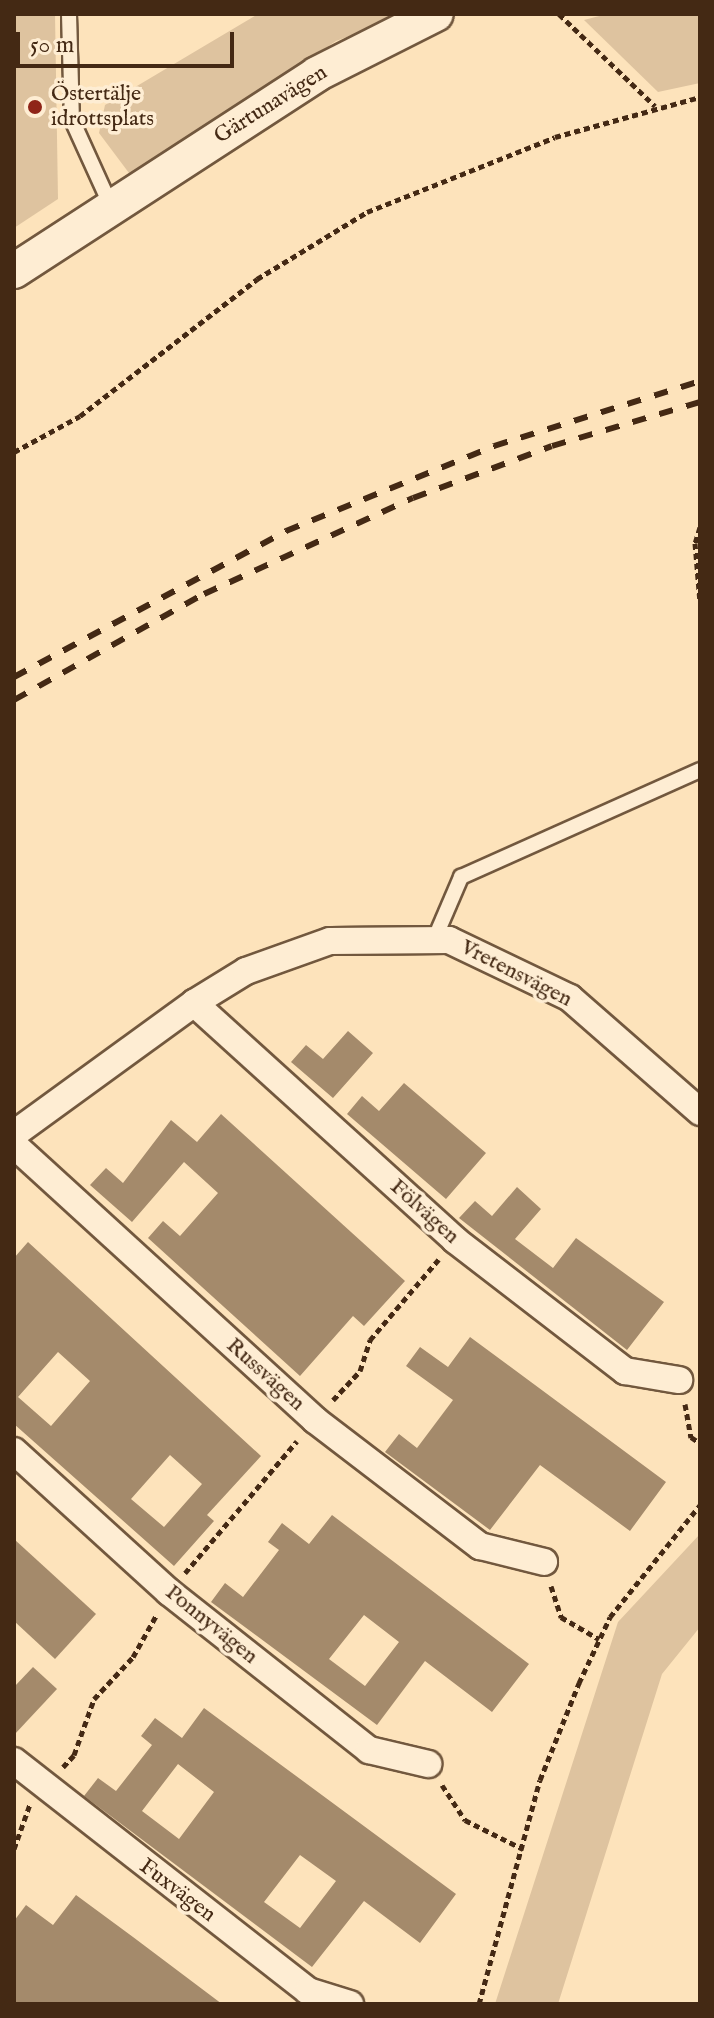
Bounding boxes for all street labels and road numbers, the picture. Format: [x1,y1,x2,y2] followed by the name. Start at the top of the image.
[210,60,332,150] street label: Gärtunavägen
[456,935,576,1013] street label: Vretensvägen
[384,1174,464,1250] street label: Fölvägen
[220,1333,310,1417] street label: Russvägen
[160,1580,262,1670] street label: Ponnyvägen
[134,1854,220,1928] street label: Fuxvägen

